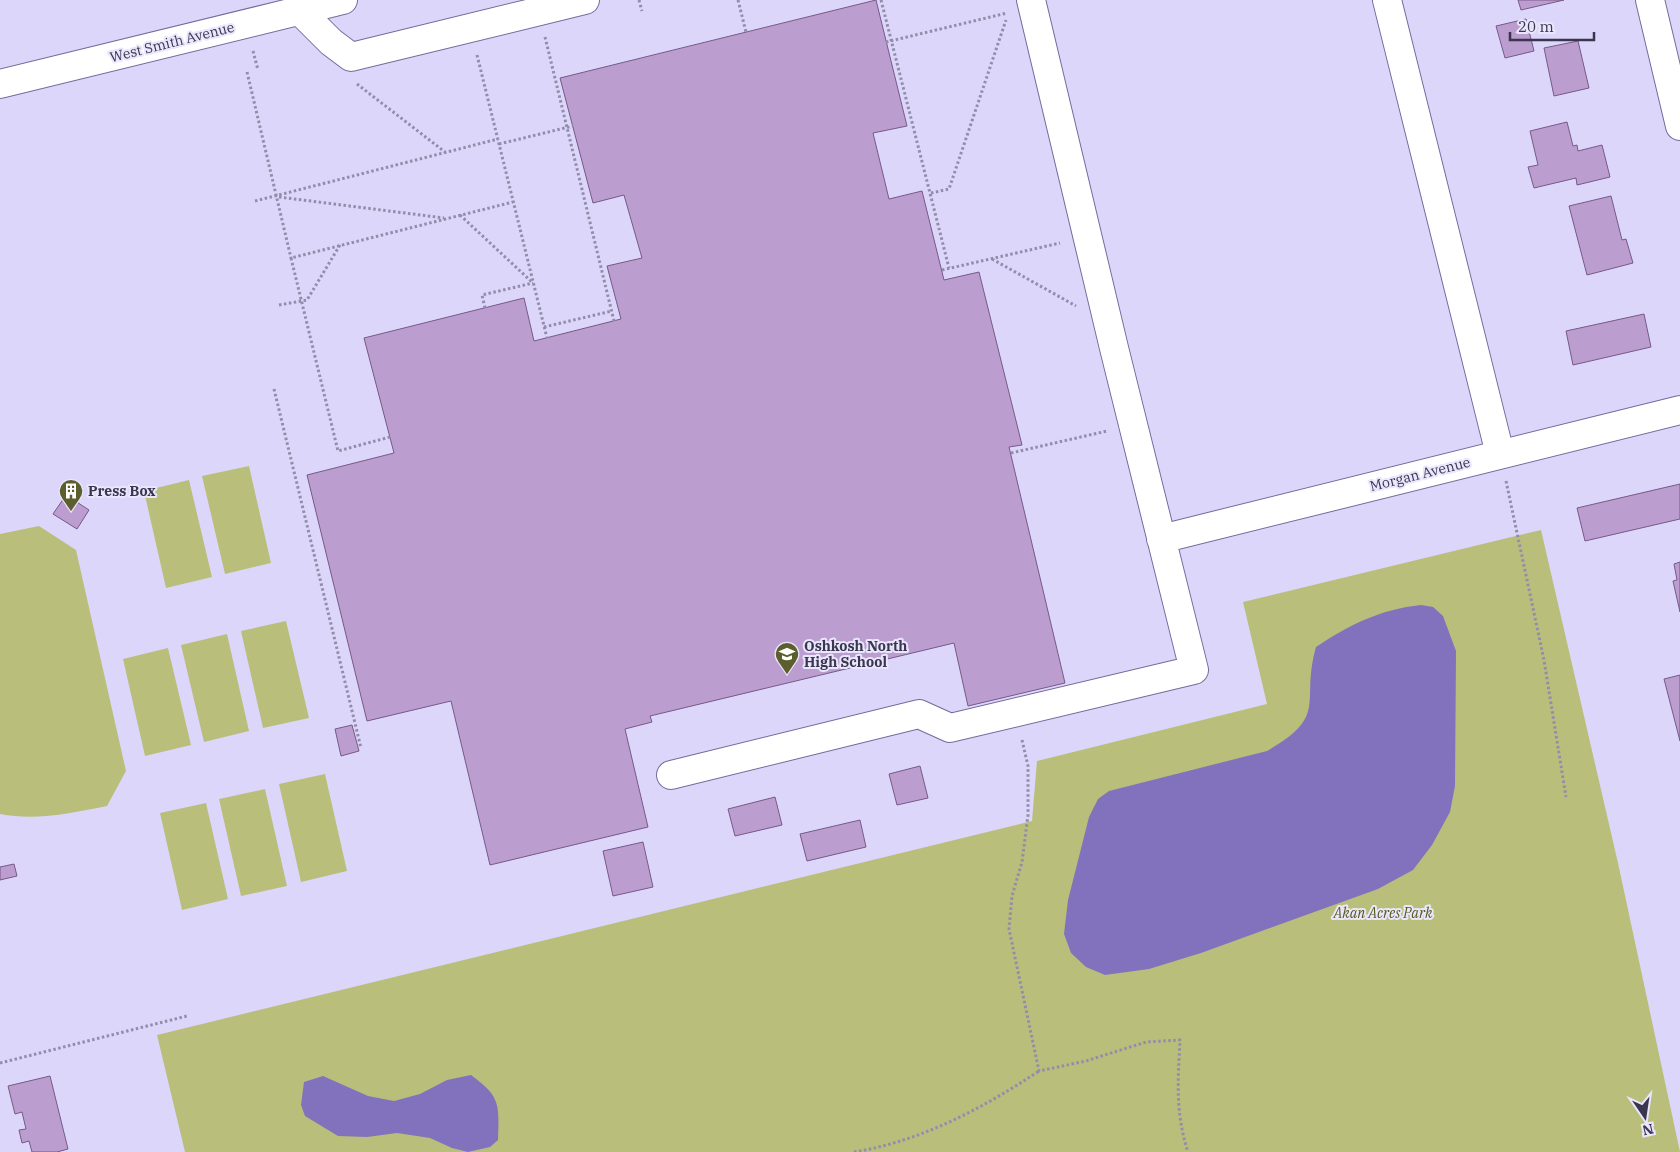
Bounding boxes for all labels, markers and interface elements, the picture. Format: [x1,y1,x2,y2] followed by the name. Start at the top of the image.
[1510,10,1594,42] scale bar
[1518,17,1554,36] text: 20 m
[108,18,236,66] street label: West Smith Avenue
[1368,453,1472,495] street label: Morgan Avenue
[58,478,84,512] building icon: Press Box
[88,482,156,500] place label: Press Box
[804,637,907,671] place label: Oshkosh North High School
[774,641,800,675] school or university icon: Oshkosh North High School
[1333,904,1433,922] park label: Akan Acres Park
[1620,1092,1670,1142] north arrow
[1641,1120,1655,1140] text: N

